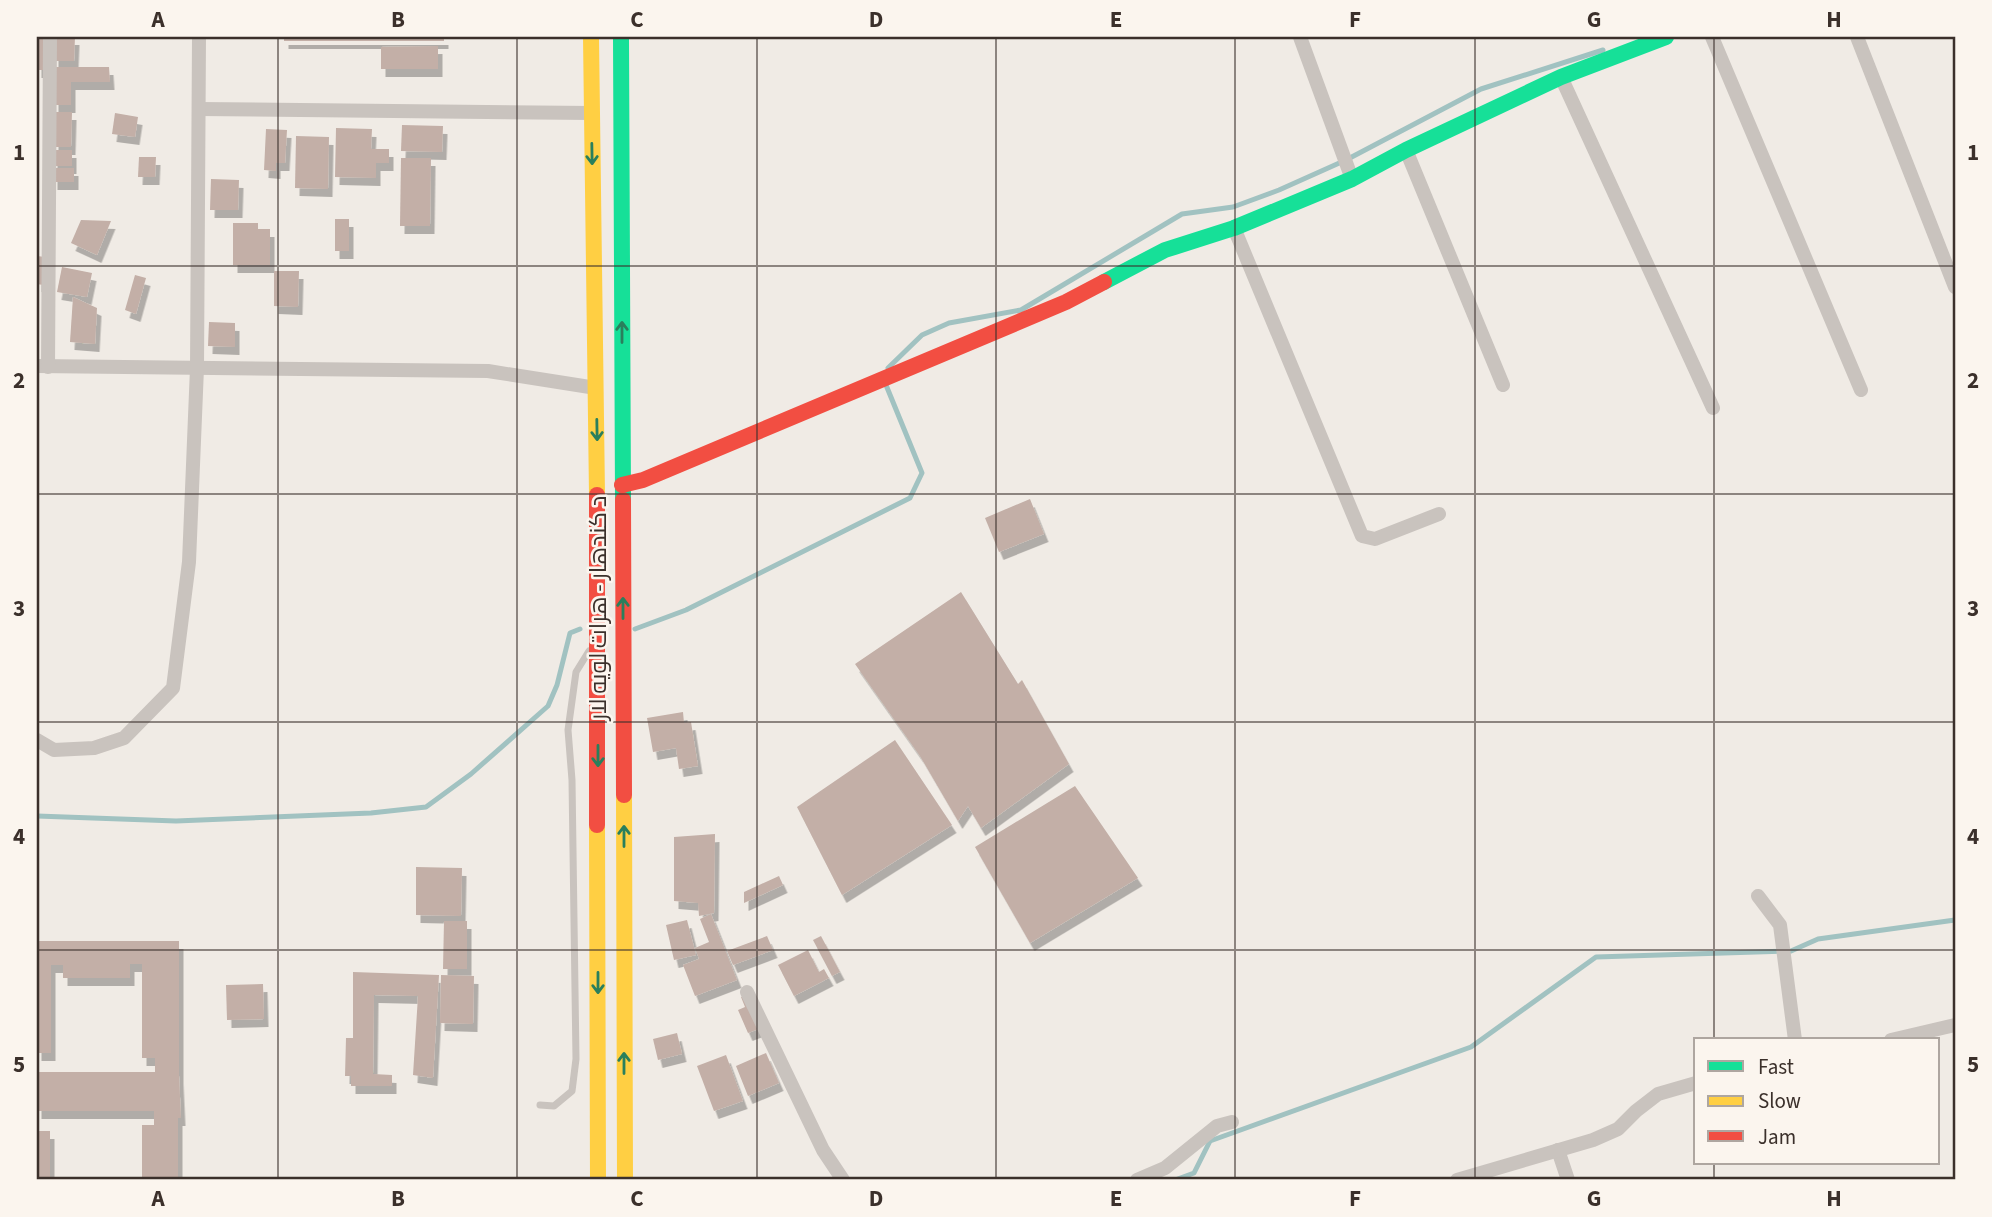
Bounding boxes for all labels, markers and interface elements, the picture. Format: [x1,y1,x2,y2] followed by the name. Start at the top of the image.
[150,3,165,36] text: A
[391,3,405,36] text: B
[630,3,644,36] text: C
[869,3,883,36] text: D
[1110,3,1122,36] text: E
[1349,3,1361,36] text: F
[1587,3,1601,36] text: G
[1826,3,1842,36] text: H
[13,136,25,169] text: 1
[1967,136,1979,169] text: 1
[585,142,599,165] one-way arrow
[615,320,629,343] one-way arrow
[13,364,25,397] text: 2
[1967,364,1979,397] text: 2
[590,419,603,442] one-way arrow
[581,496,616,722] street label: د کندهار - هرات لويه لار
[13,592,25,625] text: 3
[1967,592,1979,625] text: 3
[616,597,630,620] one-way arrow
[591,744,605,767] one-way arrow
[13,820,25,853] text: 4
[1967,820,1979,853] text: 4
[617,824,630,847] one-way arrow
[591,972,605,995] one-way arrow
[1694,1038,1940,1164] legend
[13,1048,25,1081] text: 5
[1967,1048,1979,1081] text: 5
[617,1052,631,1075] one-way arrow
[1758,1052,1794,1082] text: Fast
[1758,1086,1801,1116] text: Slow
[1758,1122,1796,1152] text: Jam
[150,1182,165,1215] text: A
[391,1182,405,1215] text: B
[630,1182,644,1215] text: C
[869,1182,883,1215] text: D
[1110,1182,1122,1215] text: E
[1349,1182,1361,1215] text: F
[1587,1182,1601,1215] text: G
[1826,1182,1842,1215] text: H

